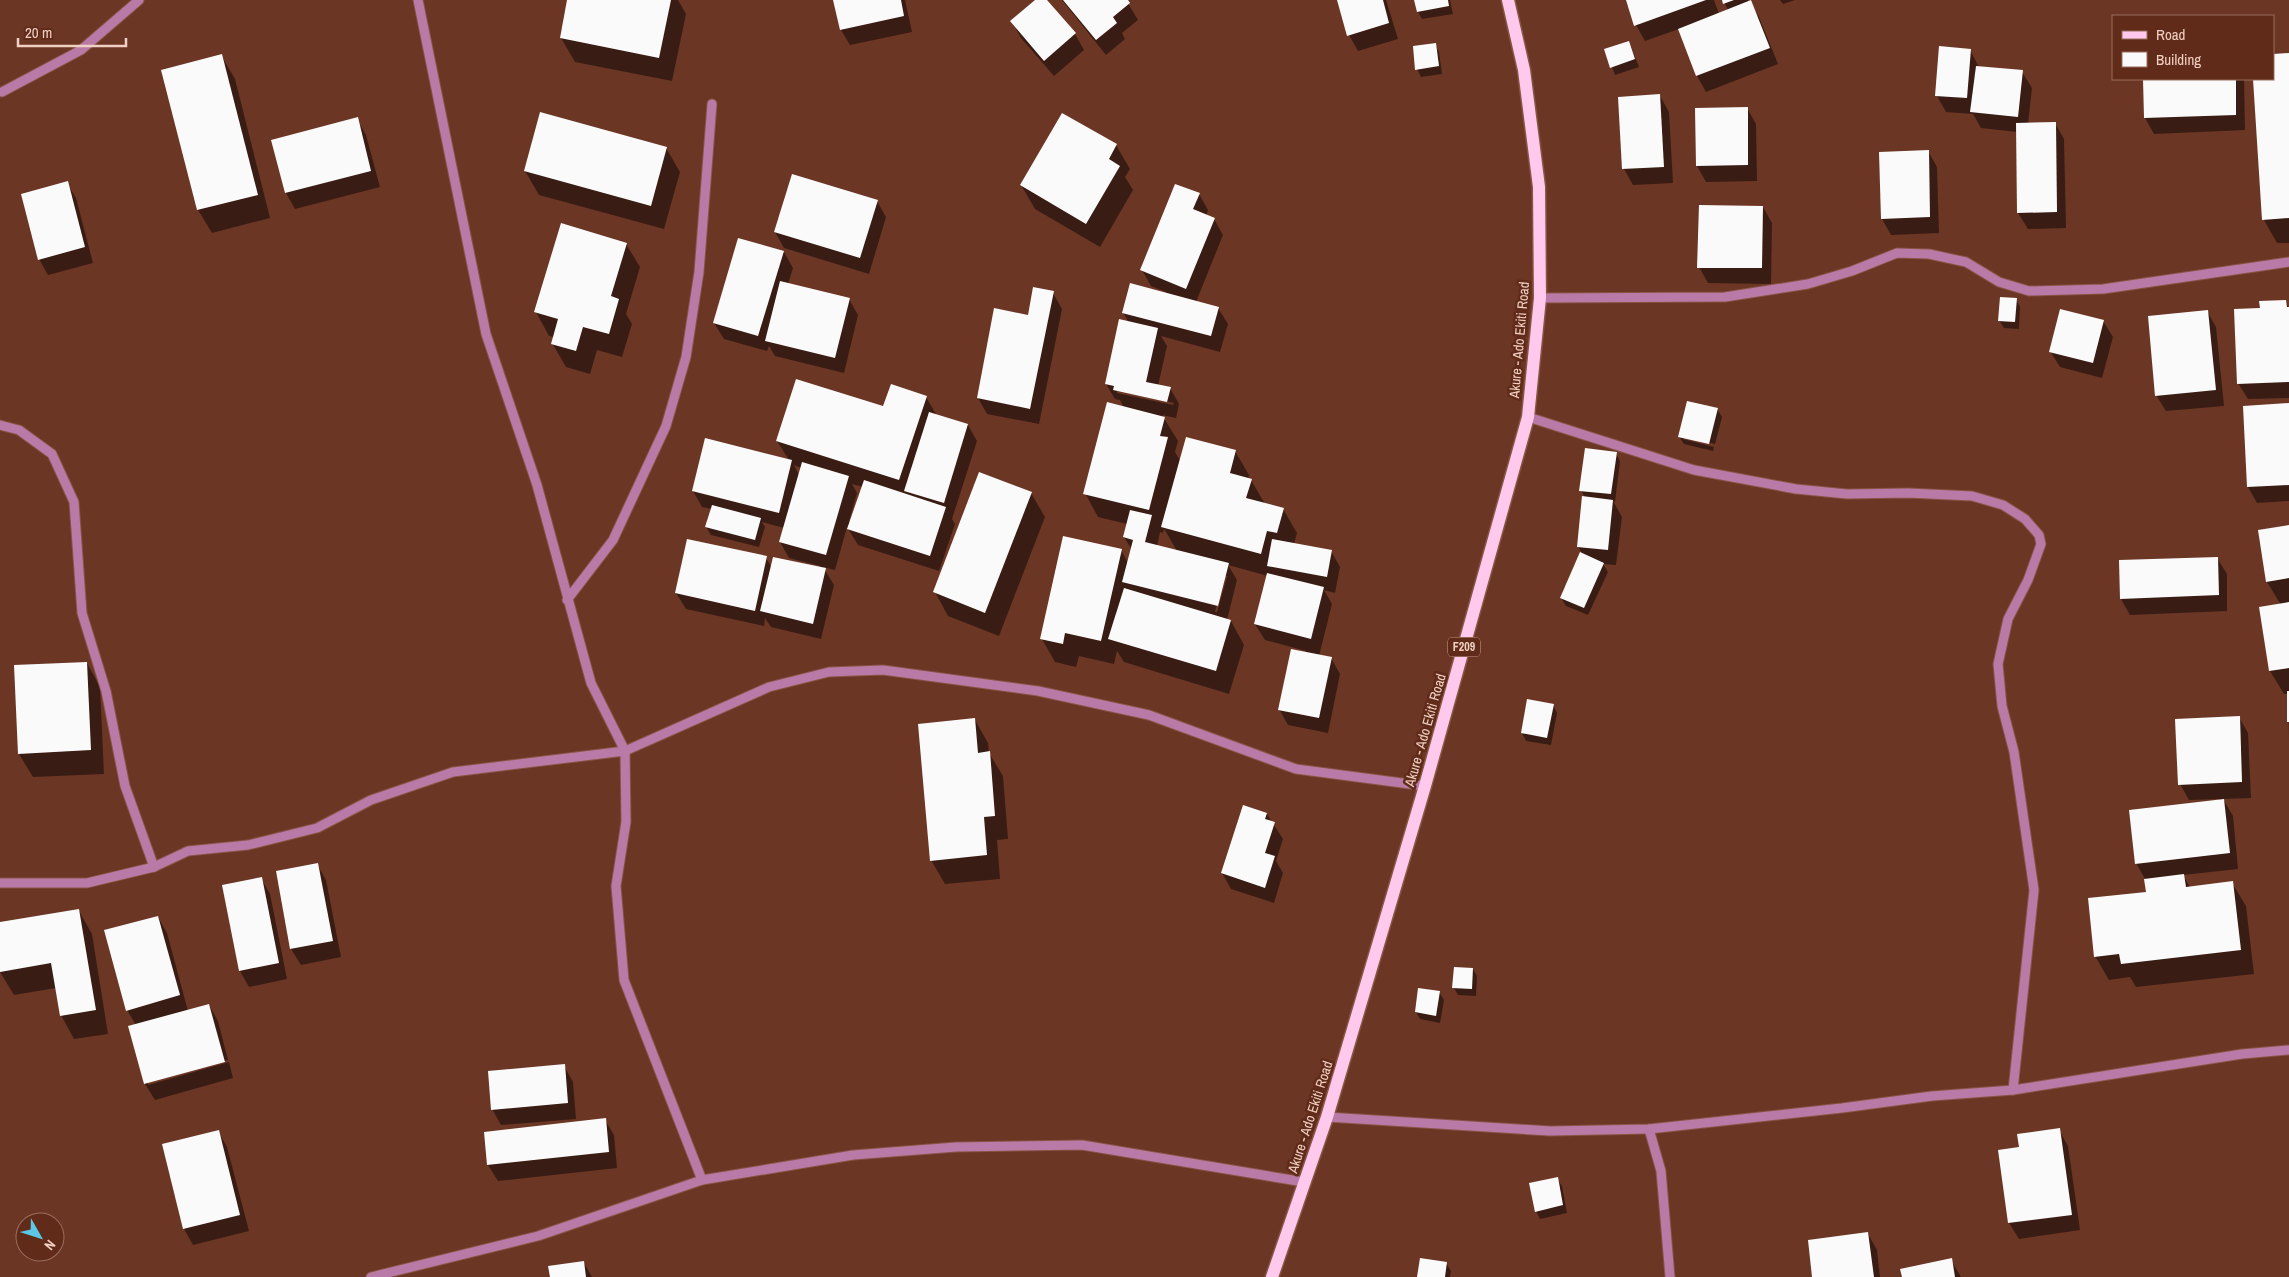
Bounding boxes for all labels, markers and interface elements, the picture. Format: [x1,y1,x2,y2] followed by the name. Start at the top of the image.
[18,15,125,47] scale bar
[2112,15,2274,80] legend
[25,22,52,43] text: 20 m
[2156,24,2185,45] text: Road
[2156,49,2201,70] text: Building
[1505,281,1533,400] street label: Akure - Ado Ekiti Road
[1448,638,1480,656] road number: F209
[1400,671,1450,790] street label: Akure - Ado Ekiti Road
[1283,1059,1337,1176] street label: Akure - Ado Ekiti Road
[15,1212,65,1262] north arrow
[40,1236,60,1254] text: N

